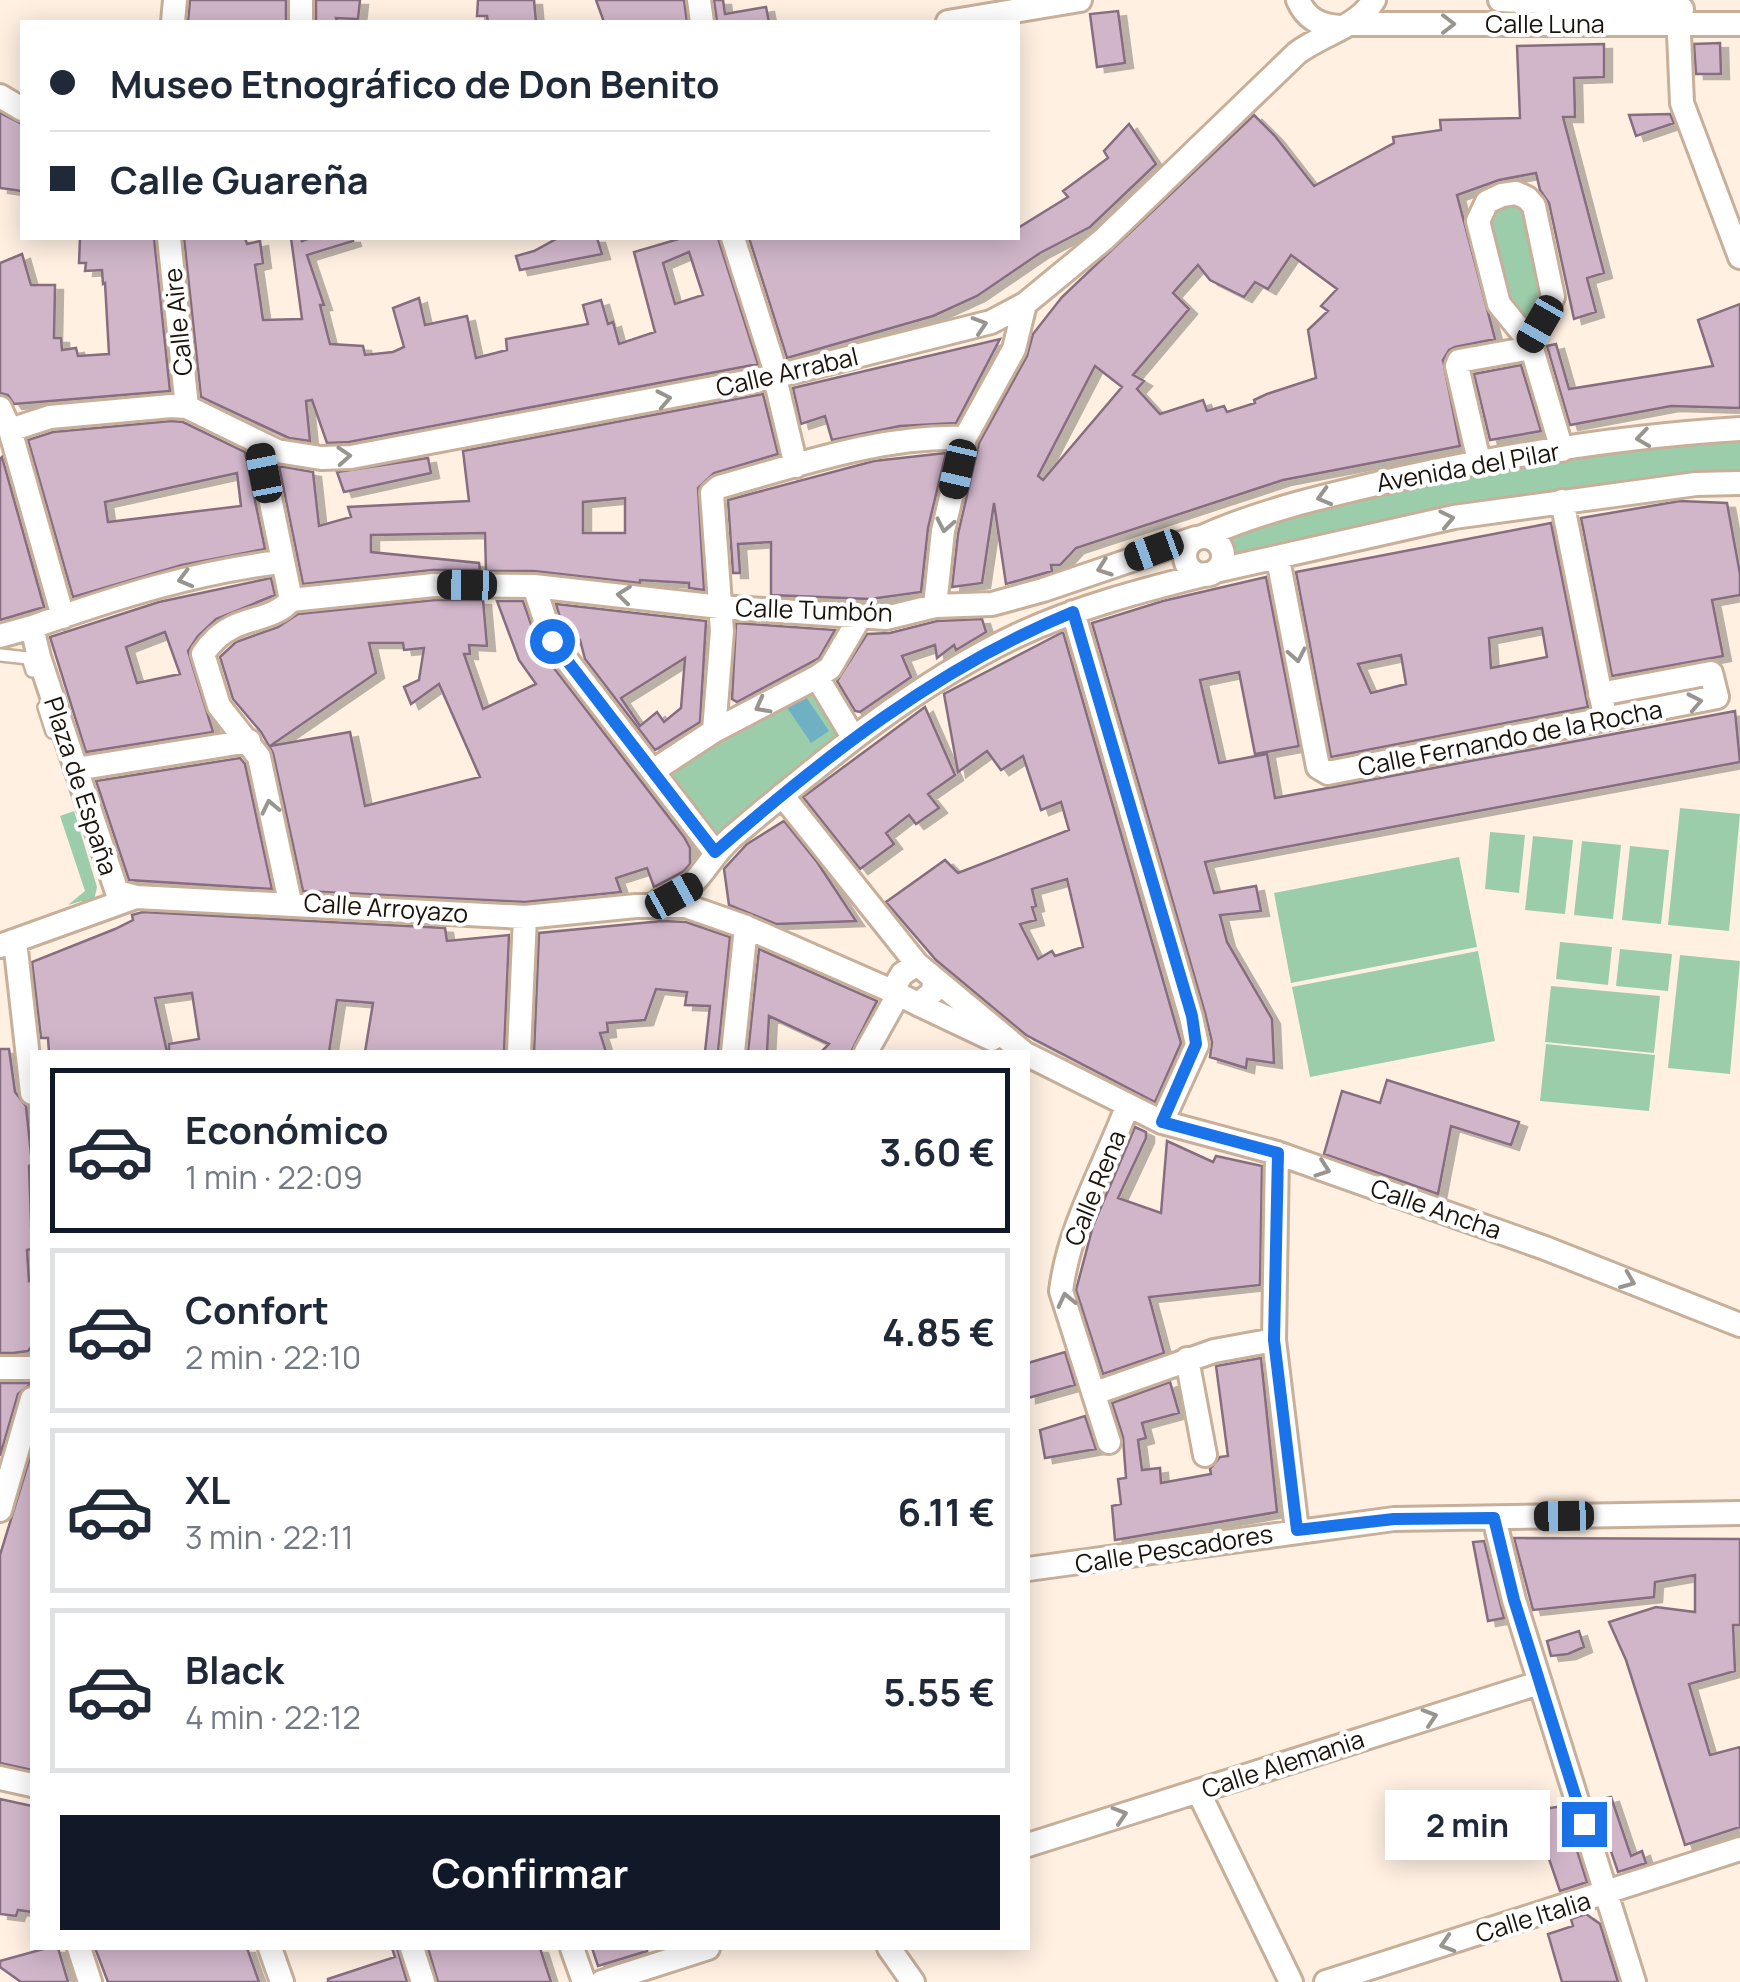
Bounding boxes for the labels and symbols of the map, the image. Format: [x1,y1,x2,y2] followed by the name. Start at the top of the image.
[1485,6,1605,41] street label: Calle Luna
[1442,13,1457,35] one-way arrow
[154,266,201,378] street label: Calle Aire
[1512,291,1568,357] car
[970,316,987,336] one-way arrow
[712,338,861,405] street label: Calle Arrabal
[655,389,672,410] one-way arrow
[1635,427,1651,448] one-way arrow
[1373,433,1562,500] street label: Avenida del Pilar
[937,436,979,502] car
[244,441,284,505] car
[336,446,352,468] one-way arrow
[1316,485,1333,506] one-way arrow
[1438,510,1455,531] one-way arrow
[935,517,956,533] one-way arrow
[1121,526,1187,574] car
[1096,556,1113,577] one-way arrow
[177,567,194,588] one-way arrow
[437,569,497,601] car
[615,585,631,607] one-way arrow
[735,589,893,630] street label: Calle Tumbón
[530,619,575,664] route start
[1285,646,1306,663] one-way arrow
[1355,691,1665,784] street label: Calle Fernando de la Rocha
[36,692,127,879] street label: Plaza de España
[1686,692,1703,713] one-way arrow
[754,694,772,713] one-way arrow
[260,799,281,816] one-way arrow
[640,868,708,924] car
[303,884,469,931] street label: Calle Arroyazo
[1055,1125,1134,1251] street label: Calle Rena
[1313,1157,1330,1178] one-way arrow
[1366,1170,1506,1247] street label: Calle Ancha
[1618,1269,1636,1289] one-way arrow
[1057,1292,1078,1309] one-way arrow
[1534,1500,1594,1532] car
[1073,1516,1275,1581] street label: Calle Pescadores
[1421,1708,1438,1729] one-way arrow
[1197,1721,1368,1806] street label: Calle Alemania
[1384,1789,1549,1859] callout: 2 min
[1562,1802,1607,1847] route end
[1111,1807,1128,1827] one-way arrow
[1471,1882,1595,1951] street label: Calle Italia
[1439,1932,1456,1953] one-way arrow

